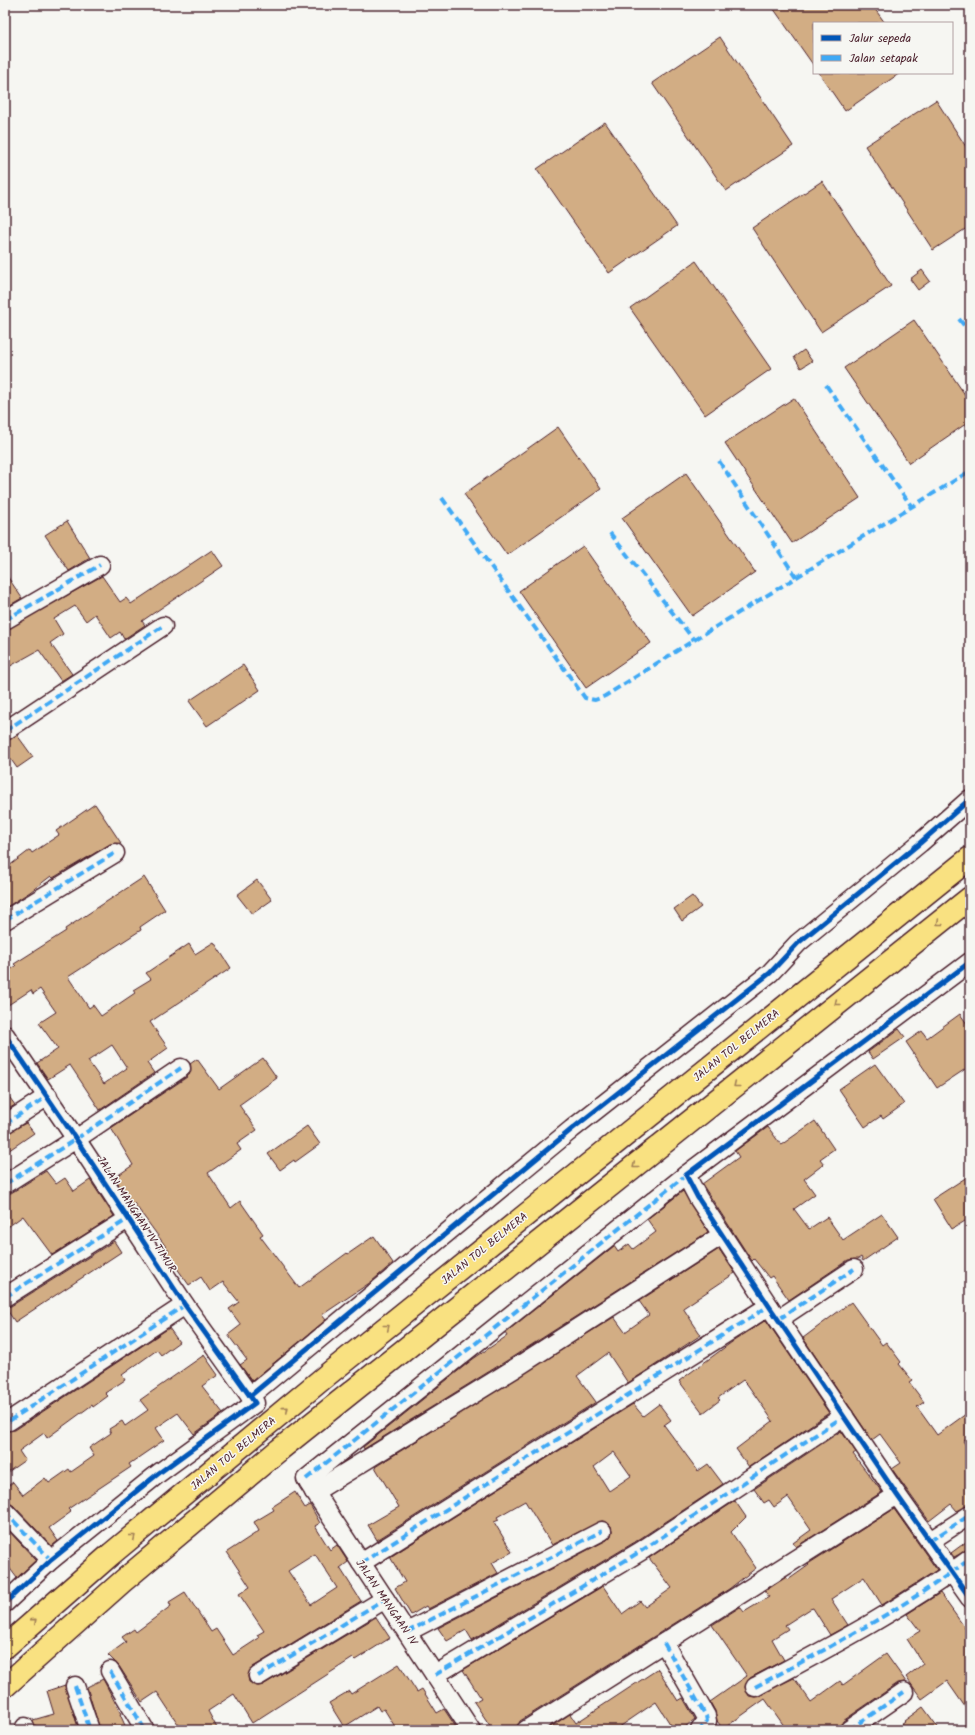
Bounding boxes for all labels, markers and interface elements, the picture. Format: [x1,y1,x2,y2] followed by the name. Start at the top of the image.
[813,22,953,74] legend
[849,29,911,48] text: Jalur sepeda
[849,49,918,68] text: Jalan setapak
[937,918,944,925] one-way arrow
[835,999,842,1006] one-way arrow
[689,1005,784,1086] street label: JALAN TOL BELMERA
[734,1080,741,1087] one-way arrow
[92,1153,181,1277] street label: JALAN MANGAAN IV TIMUR
[632,1162,639,1169] one-way arrow
[437,1208,532,1289] street label: JALAN TOL BELMERA
[383,1325,390,1332] one-way arrow
[282,1406,289,1413] one-way arrow
[187,1412,281,1495] street label: JALAN TOL BELMERA
[128,1534,135,1541] one-way arrow
[351,1556,422,1650] street label: JALAN MANGAAN IV
[29,1619,37,1626] one-way arrow

